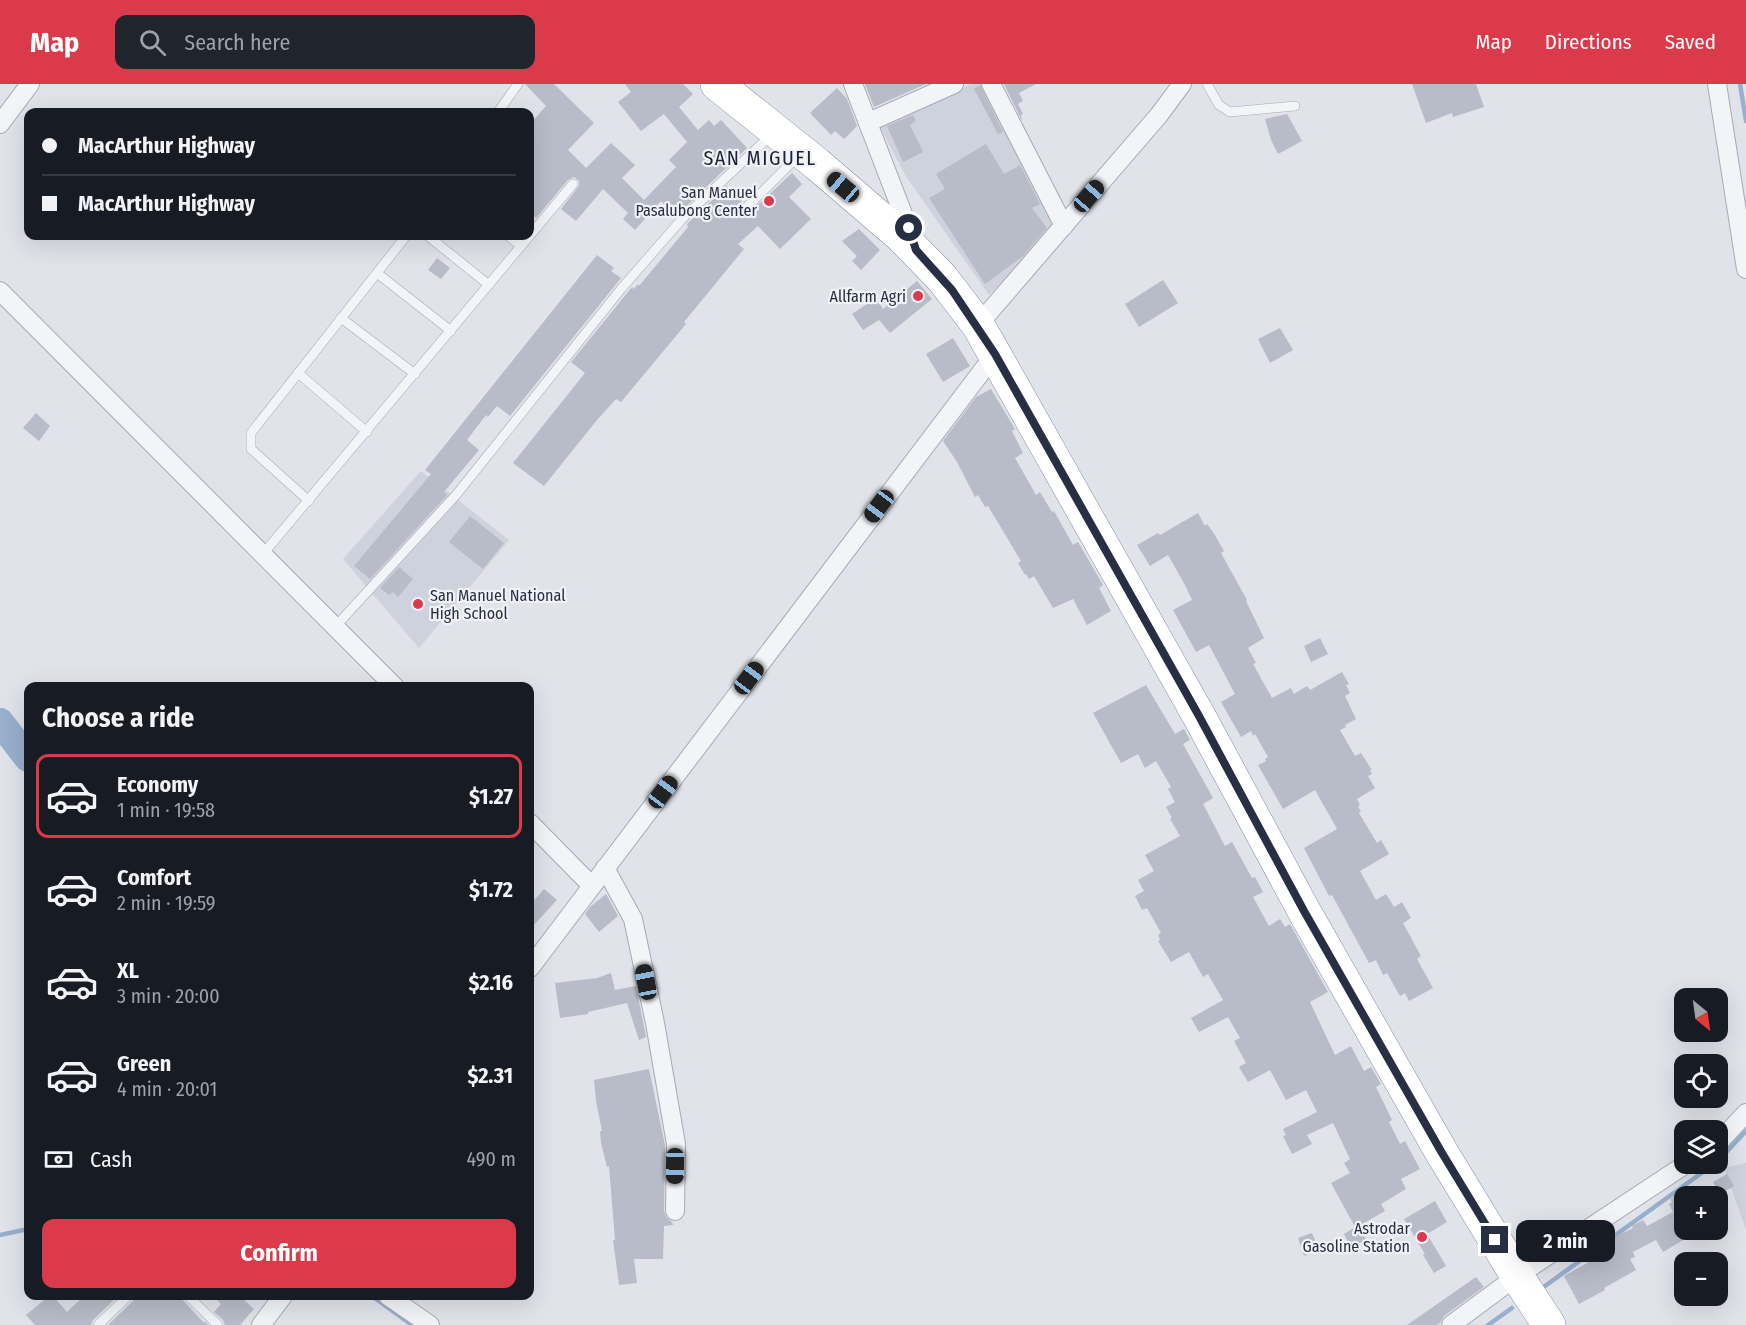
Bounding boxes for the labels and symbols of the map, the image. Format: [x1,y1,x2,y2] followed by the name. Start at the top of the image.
[703,146,817,170] district label: SAN MIGUEL
[823,169,863,205] car
[1070,177,1108,215] car
[635,183,757,220] place label: San Manuel Pasalubong Center
[762,194,776,208] marker: San Manuel Pasalubong Center
[895,214,922,241] route start
[830,287,906,306] place label: Allfarm Agri
[911,289,925,303] marker: Allfarm Agri
[861,486,897,526] car
[430,586,565,623] place label: San Manuel National High School
[411,597,425,611] marker: San Manuel National High School
[731,658,767,698] car
[645,772,681,812] car
[634,963,658,1001] car
[1674,988,1728,1042] north arrow
[666,1148,684,1184] car
[1302,1219,1410,1256] place label: Astrodar Gasoline Station
[1516,1219,1615,1261] callout: 2 min
[1481,1226,1508,1253] route end
[1415,1230,1429,1244] marker: Astrodar Gasoline Station

